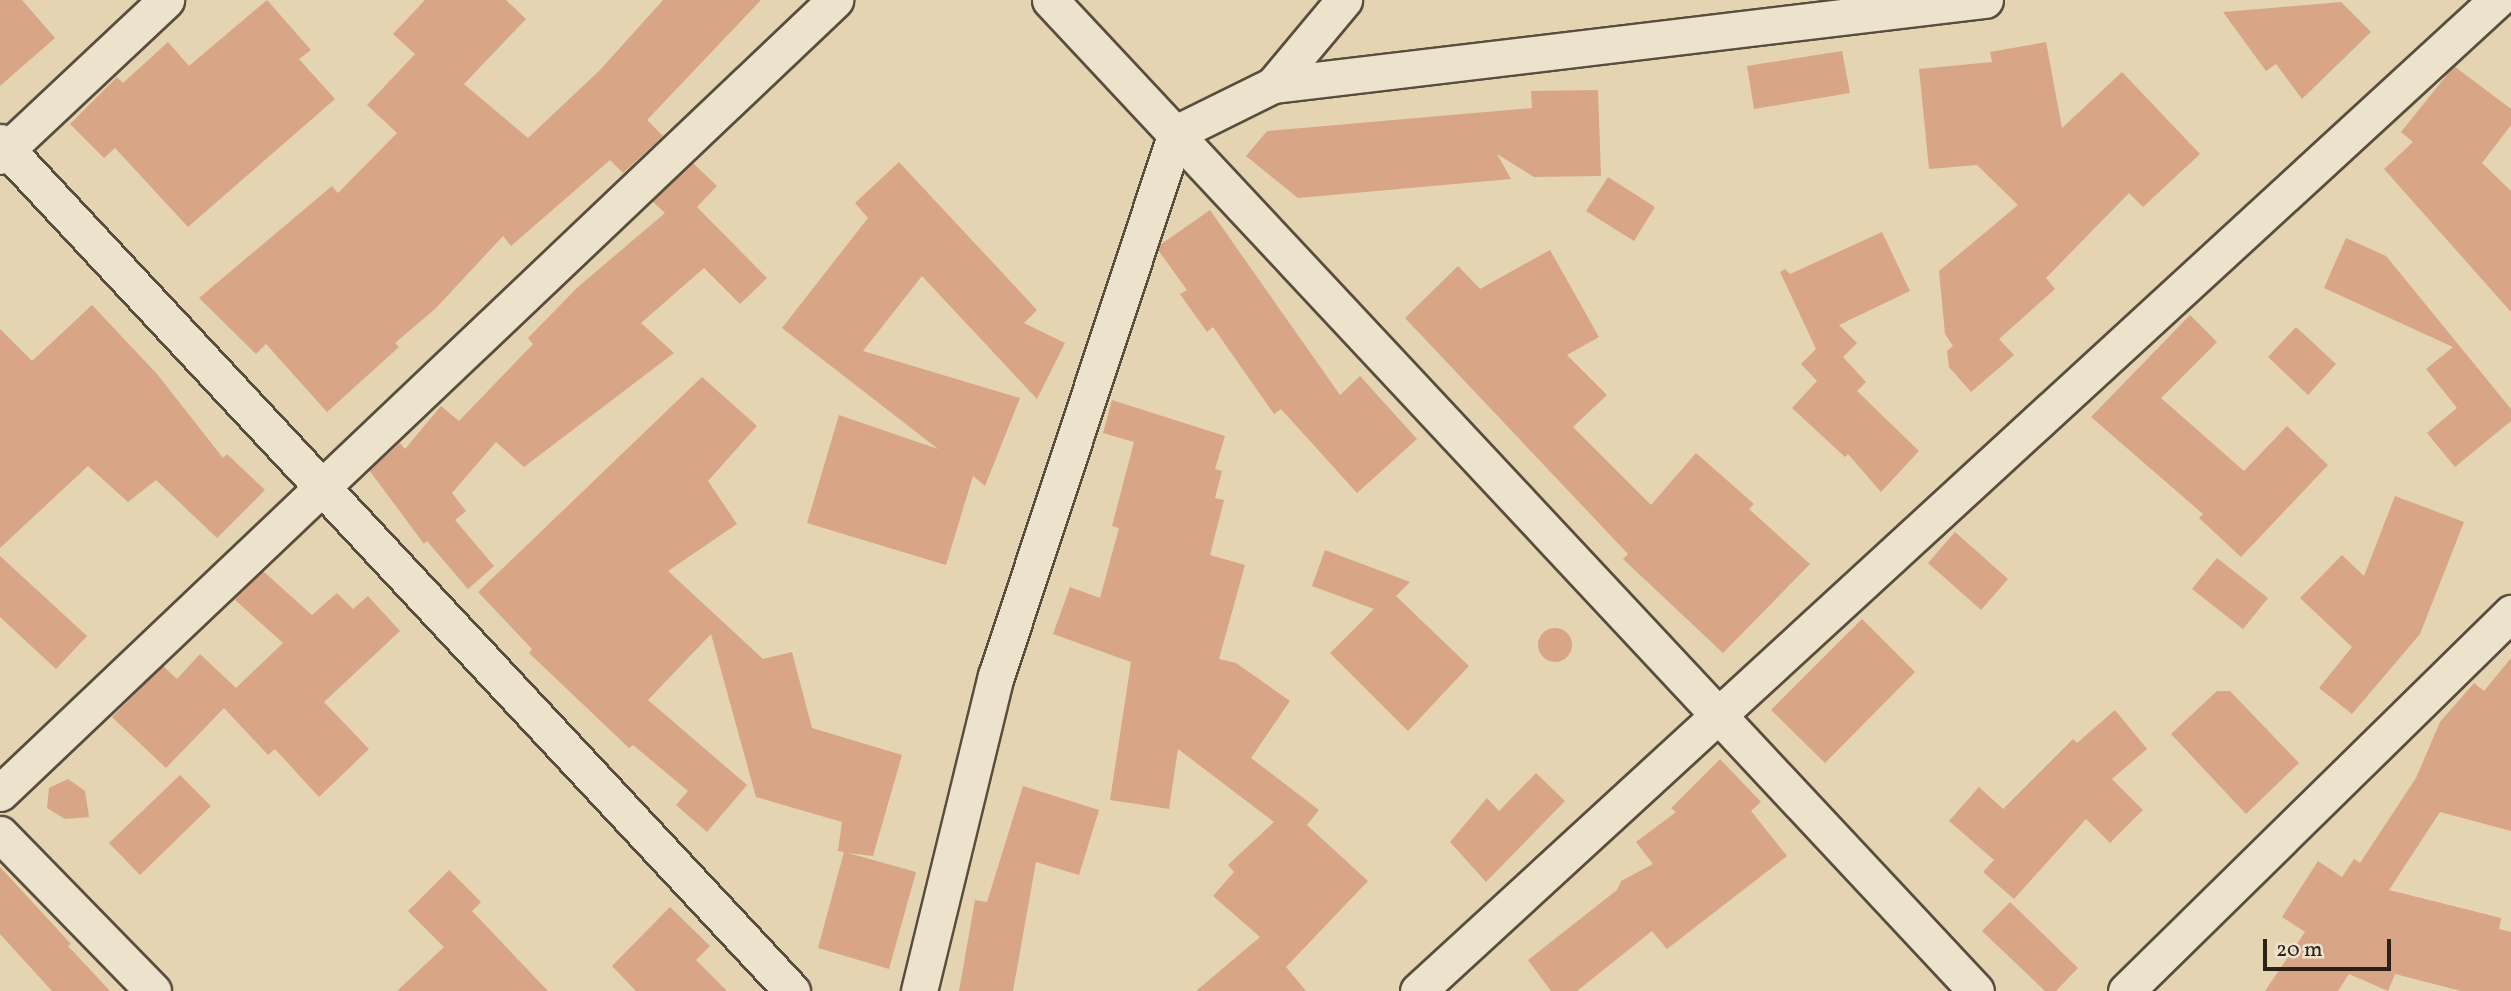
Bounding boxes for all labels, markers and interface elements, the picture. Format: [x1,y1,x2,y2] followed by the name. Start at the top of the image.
[2266,925,2394,969] scale bar
[2276,936,2322,965] text: 20 m

